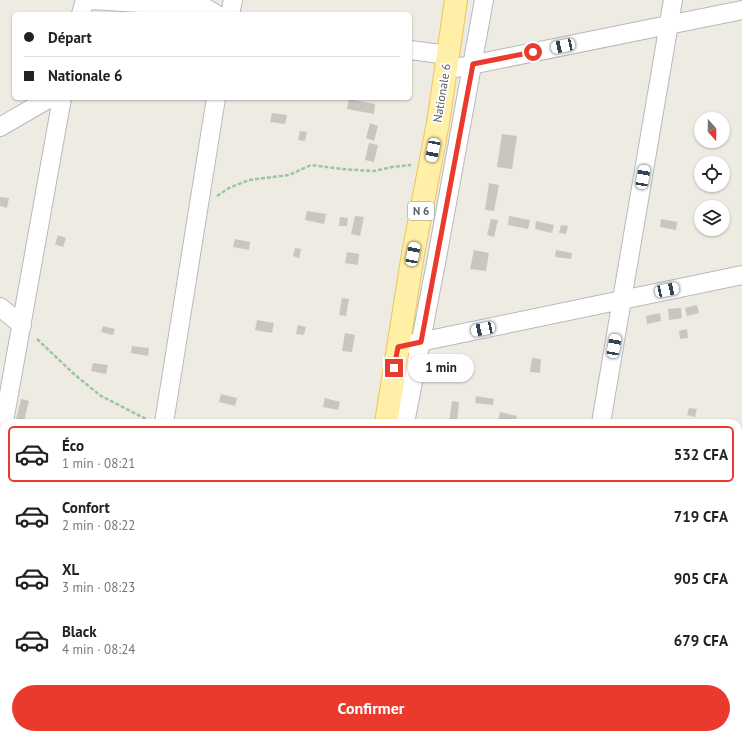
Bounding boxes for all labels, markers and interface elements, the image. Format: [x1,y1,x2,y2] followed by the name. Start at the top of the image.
[48,28,92,47] text: Départ
[550,38,576,54] car
[524,43,542,61] route start
[429,62,454,124] street label: Nationale 6
[48,66,123,85] text: Nationale 6
[694,112,730,148] north arrow
[694,112,730,236] map controls
[425,137,441,163] car
[694,156,730,192] button: locate
[635,164,651,190] car
[694,200,730,236] button: layers
[408,202,434,220] road number: N 6
[405,241,421,267] car
[654,282,680,298] car
[470,321,496,337] car
[606,333,622,359] car
[408,354,474,382] callout: 1 min
[385,359,403,377] route end
[425,359,457,376] text: 1 min
[14,436,50,472] icon: car
[62,436,84,455] text: Éco
[674,445,728,464] text: 532 CFA
[62,455,135,472] text: 1 min · 08:21
[14,498,50,534] icon: car
[62,498,110,517] text: Confort
[674,507,728,526] text: 719 CFA
[62,517,135,534] text: 2 min · 08:22
[14,560,50,596] icon: car
[62,560,79,579] text: XL
[674,569,728,588] text: 905 CFA
[62,579,135,596] text: 3 min · 08:23
[14,622,50,658] icon: car
[62,622,97,641] text: Black
[674,631,728,650] text: 679 CFA
[62,641,135,658] text: 4 min · 08:24
[12,685,730,731] button: Confirmer

